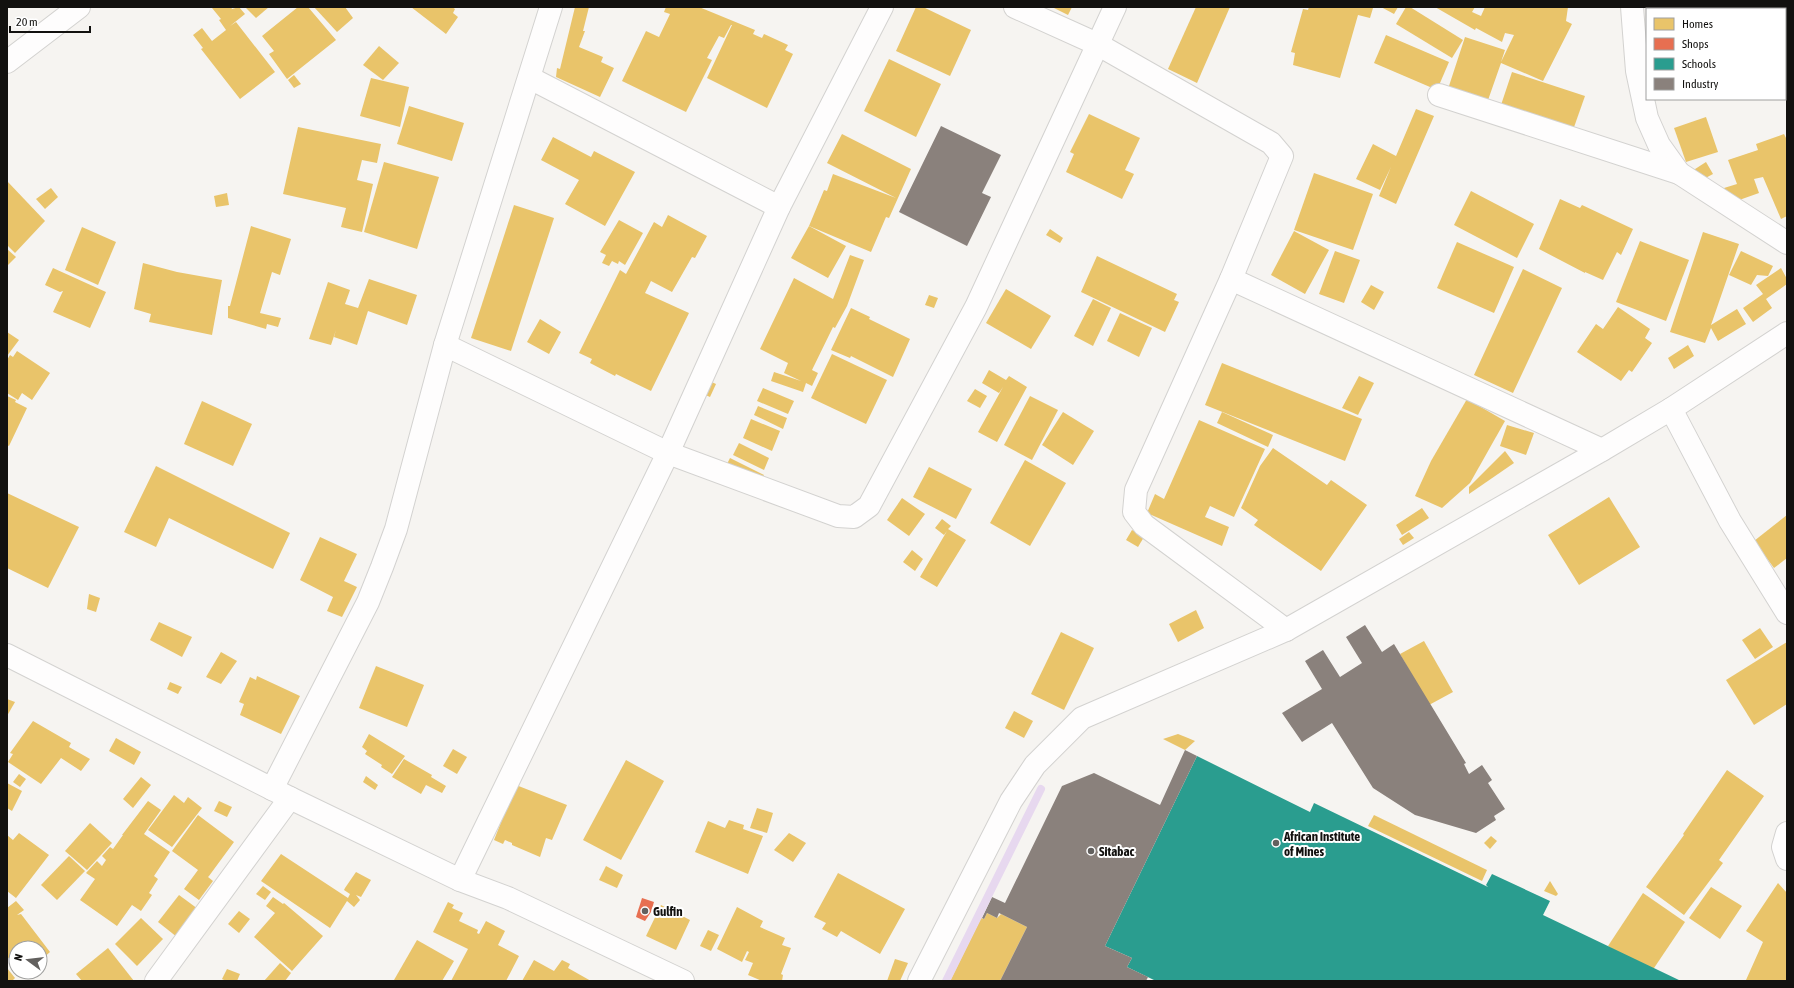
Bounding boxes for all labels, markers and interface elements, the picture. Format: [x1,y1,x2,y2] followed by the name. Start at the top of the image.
[10,8,90,34] scale bar
[1646,8,1786,100] legend
[16,15,38,29] text: 20 m
[1682,17,1713,31] text: Homes
[1682,37,1708,51] text: Shops
[1682,57,1716,71] text: Schools
[1682,77,1719,91] text: Industry
[1283,829,1360,859] place label: African Institute of Mines
[1271,838,1281,848] marker: African Institute of Mines
[1099,844,1134,859] place label: Sitabac
[1086,846,1096,856] marker: Sitabac
[653,904,683,919] place label: Gulfin
[640,906,650,916] marker: Gulfin
[8,940,48,980] north arrow
[12,953,25,962] text: N

